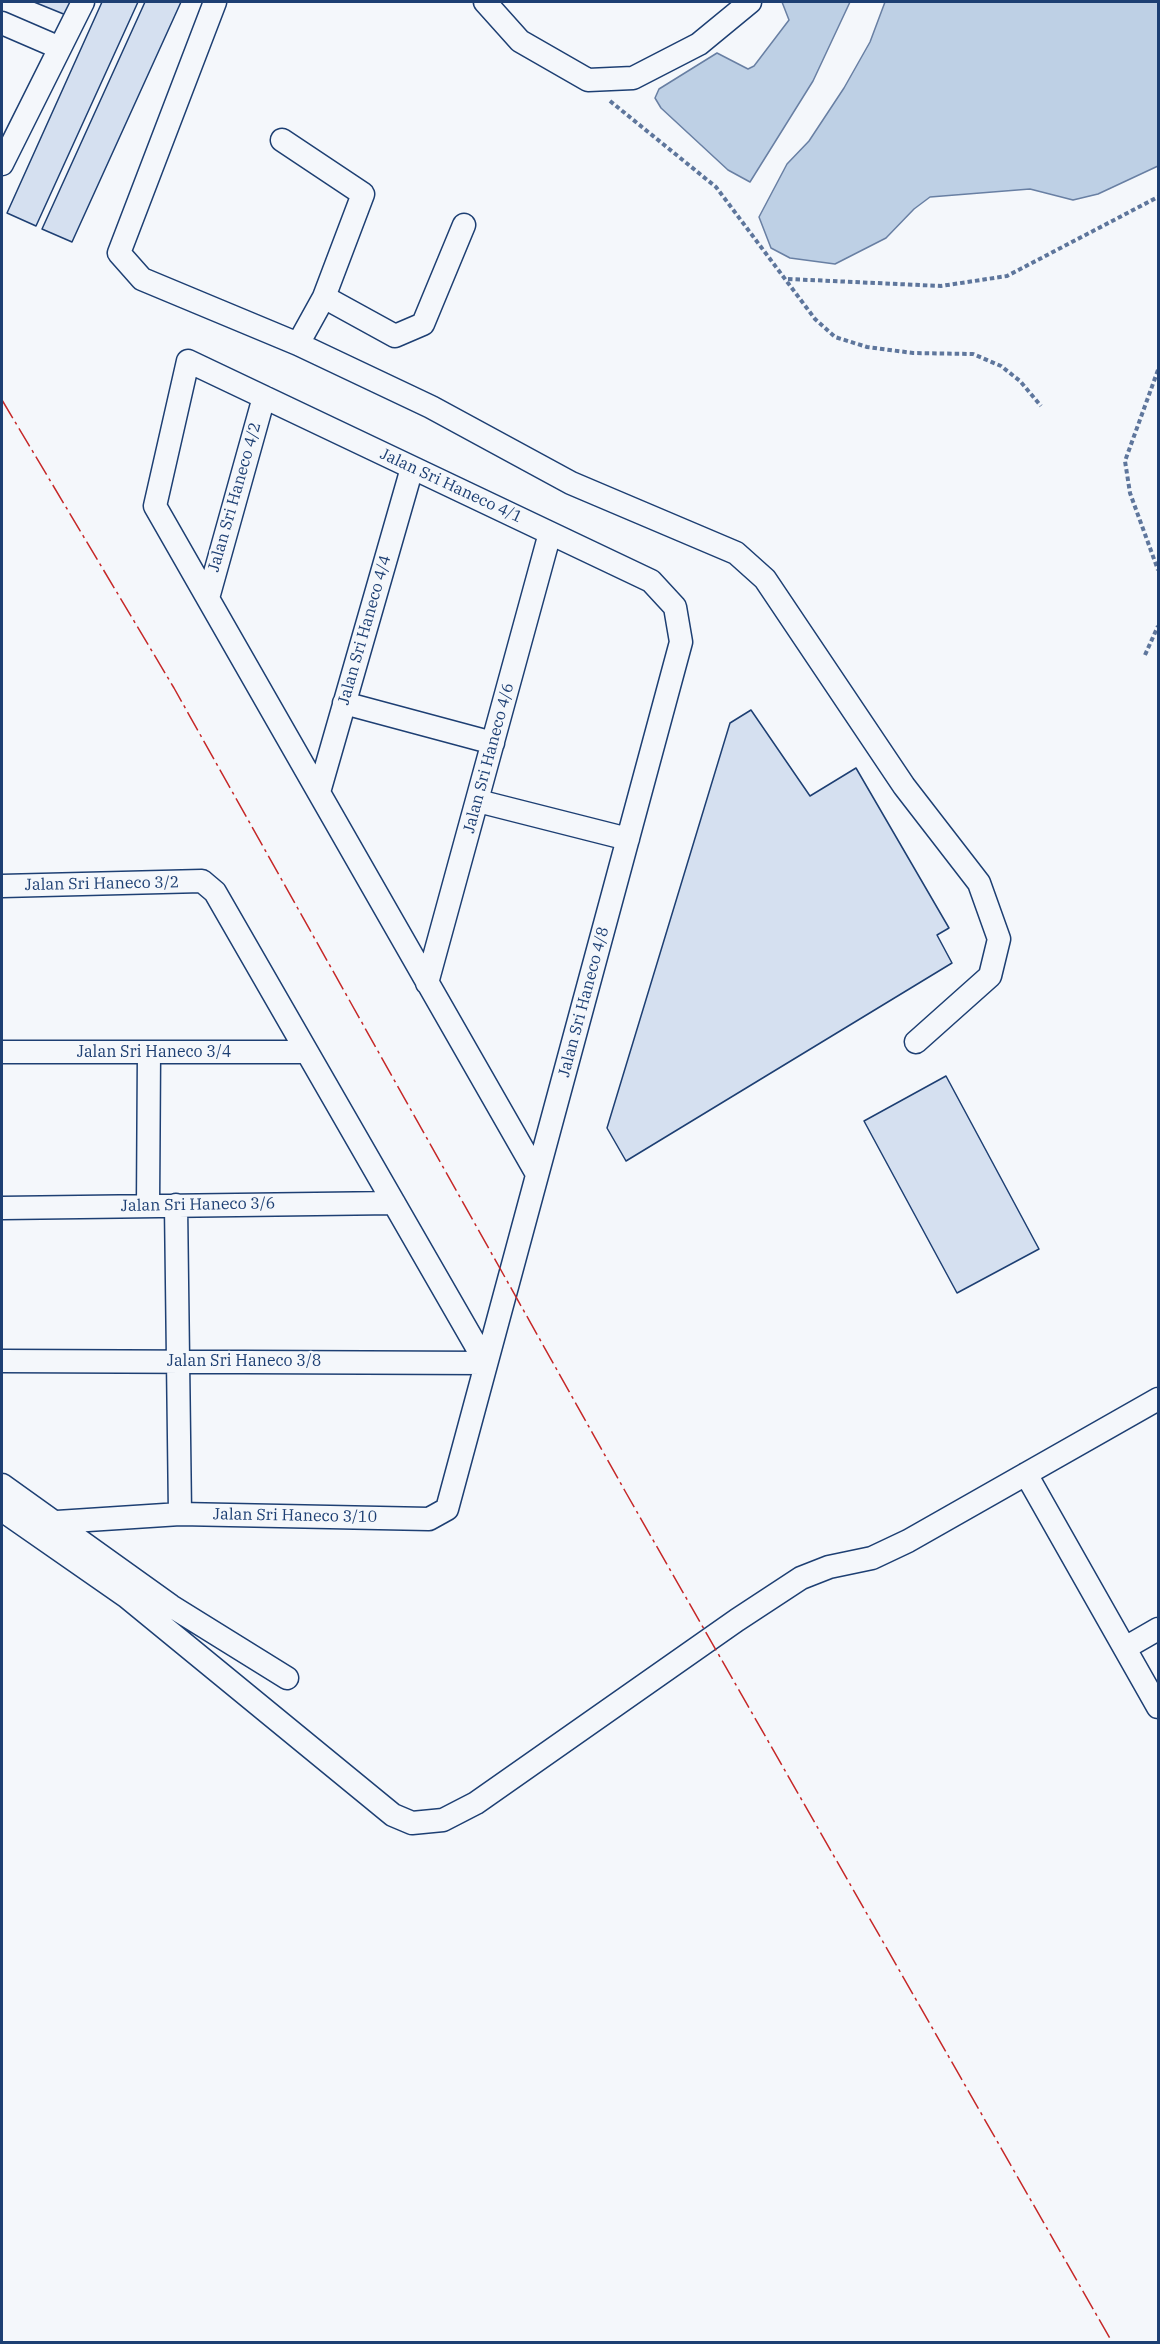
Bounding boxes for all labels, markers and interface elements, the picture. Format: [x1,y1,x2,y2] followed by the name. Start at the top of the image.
[204,420,266,574] street label: Jalan Sri Haneco 4/2
[377,445,525,527] street label: Jalan Sri Haneco 4/1
[334,553,396,707] street label: Jalan Sri Haneco 4/4
[460,681,518,835] street label: Jalan Sri Haneco 4/6
[24,873,180,895] street label: Jalan Sri Haneco 3/2
[555,925,613,1079] street label: Jalan Sri Haneco 4/8
[77,1042,231,1062] street label: Jalan Sri Haneco 3/4
[120,1194,276,1216] street label: Jalan Sri Haneco 3/6
[167,1351,321,1371] street label: Jalan Sri Haneco 3/8
[213,1505,377,1527] street label: Jalan Sri Haneco 3/10

